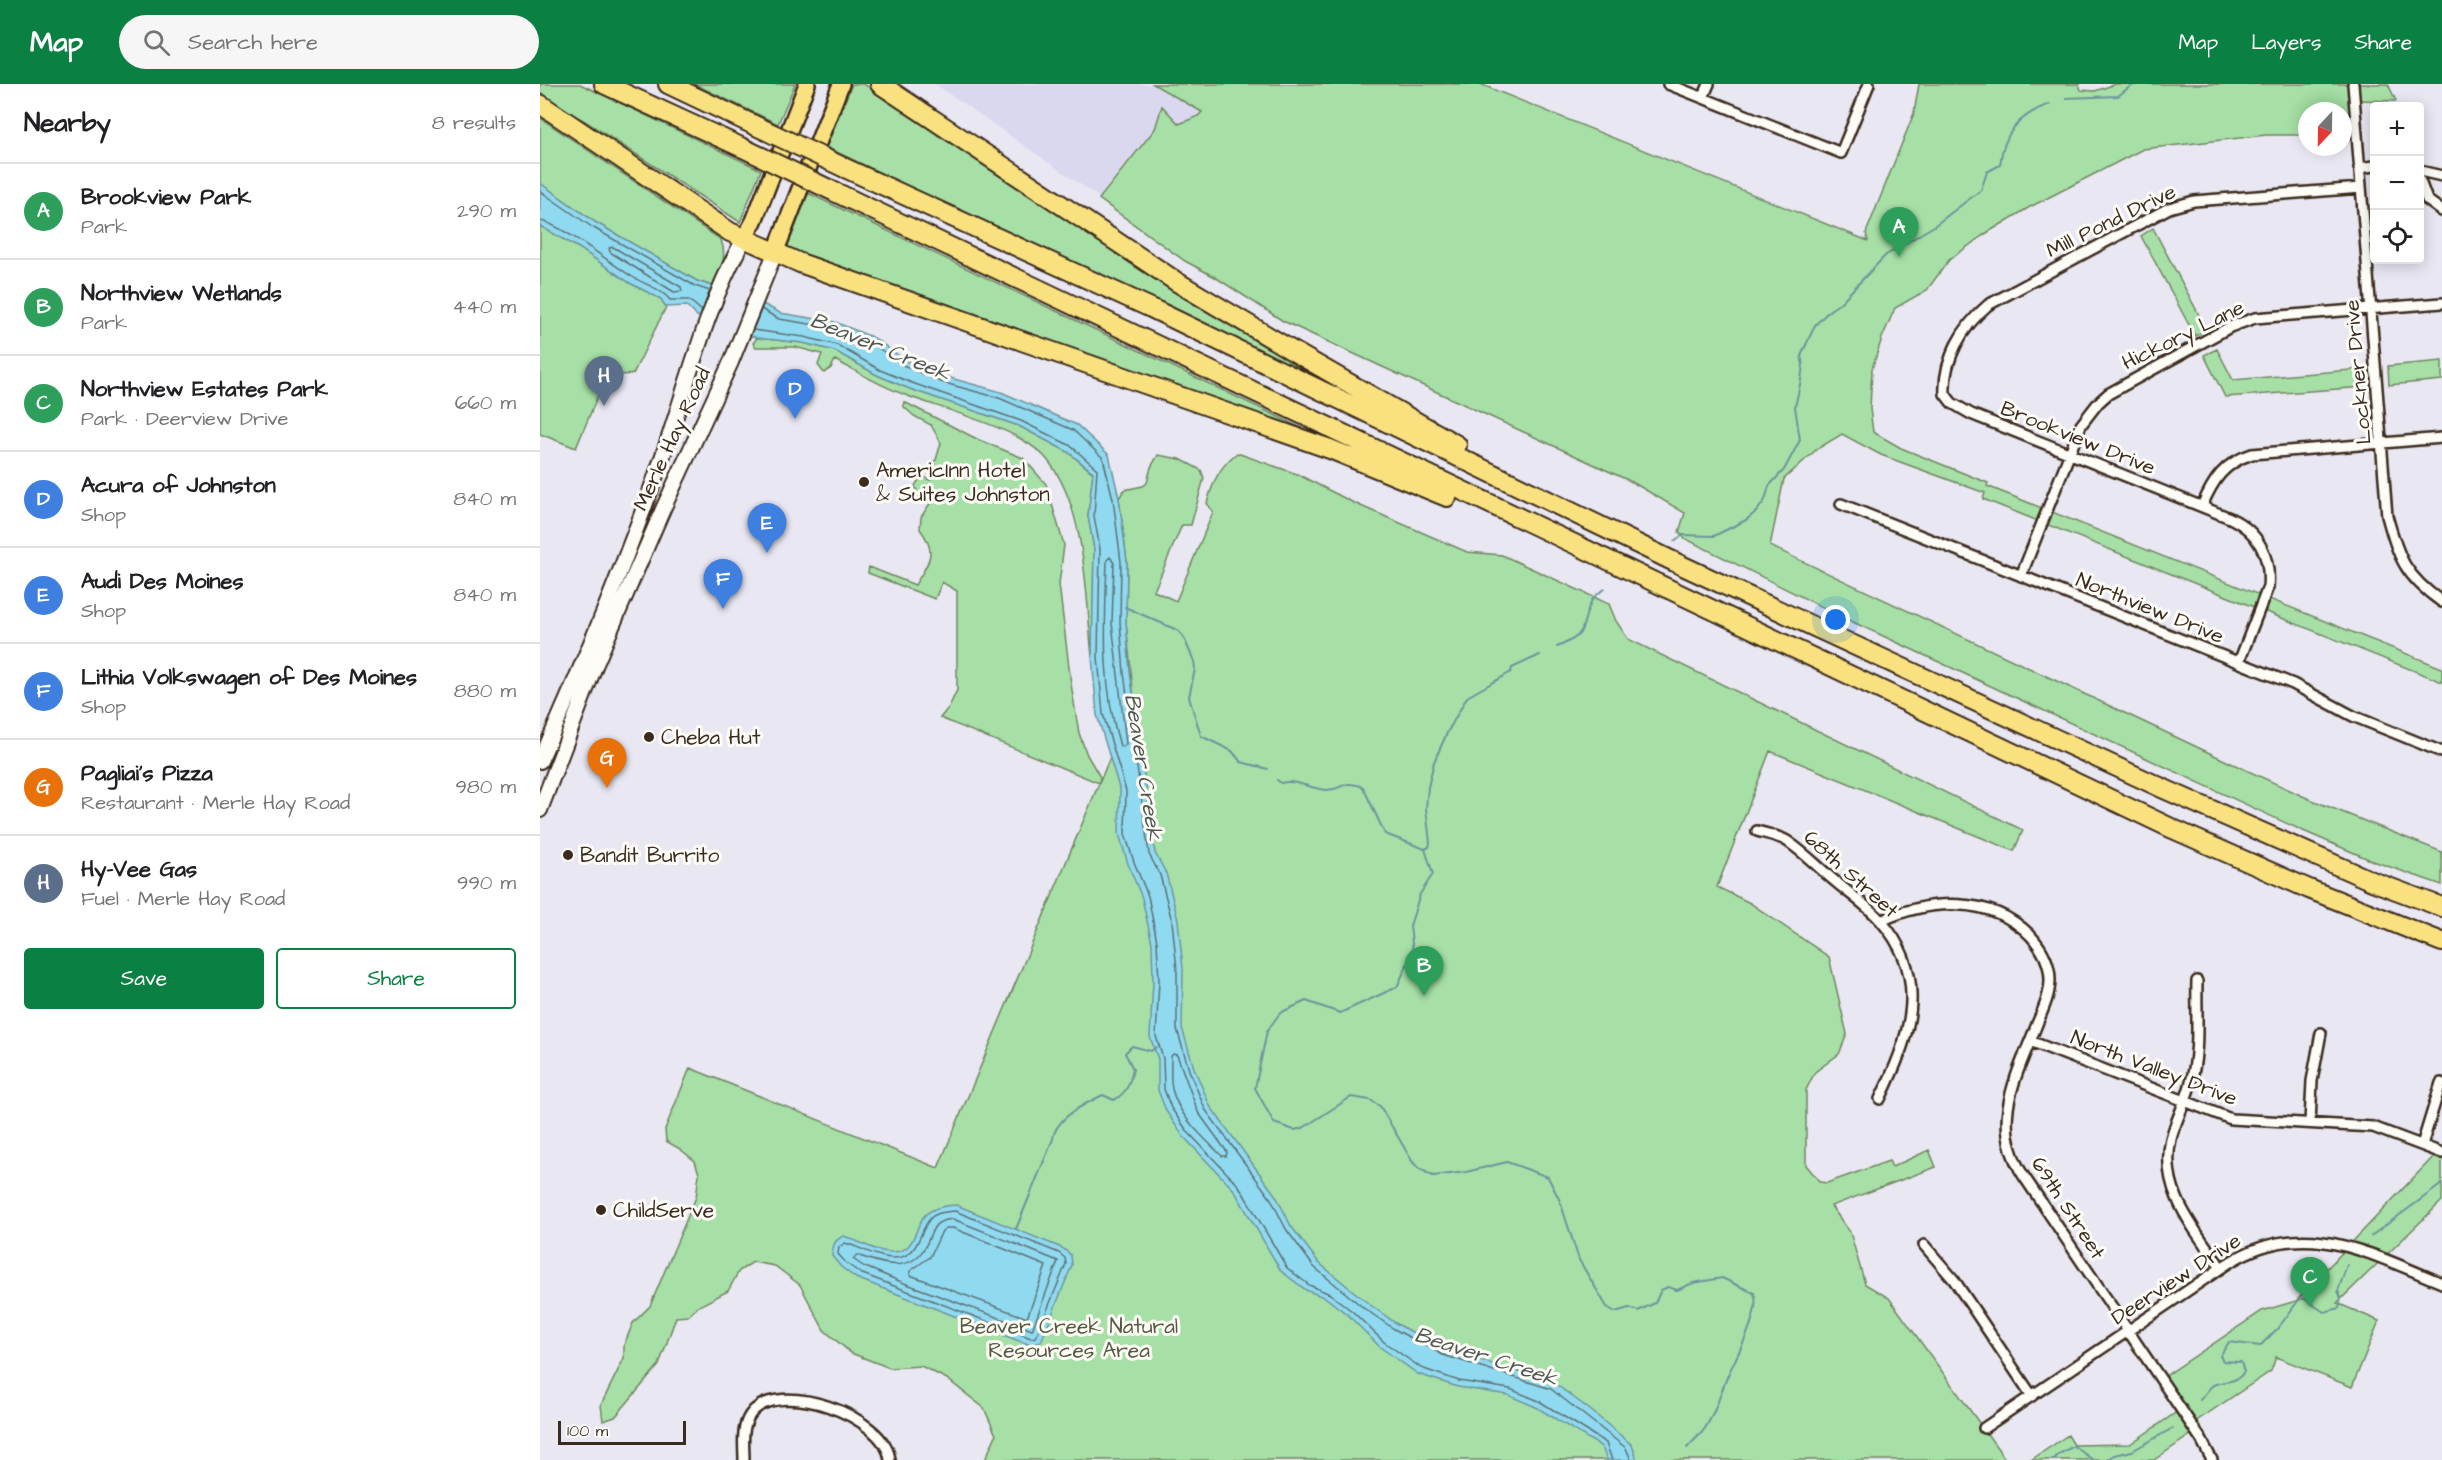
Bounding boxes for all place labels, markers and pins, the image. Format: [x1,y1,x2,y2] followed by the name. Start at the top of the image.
[1880,208,1918,257] pin: A
[584,356,624,406] pin: H
[776,370,814,419] pin: D
[876,456,1050,509] place label: AmericInn Hotel & Suites Johnston
[857,475,871,489] marker: AmericInn Hotel & Suites Johnston
[748,504,786,553] pin: E
[704,560,742,609] pin: F
[661,723,761,752] place label: Cheba Hut
[642,730,656,744] marker: Cheba Hut
[588,738,626,788] pin: G
[580,841,719,870] place label: Bandit Burrito
[561,848,575,862] marker: Bandit Burrito
[1404,946,1444,996] pin: B
[613,1196,714,1225] place label: ChildServe
[594,1203,608,1217] marker: ChildServe
[2290,1258,2330,1307] pin: C

